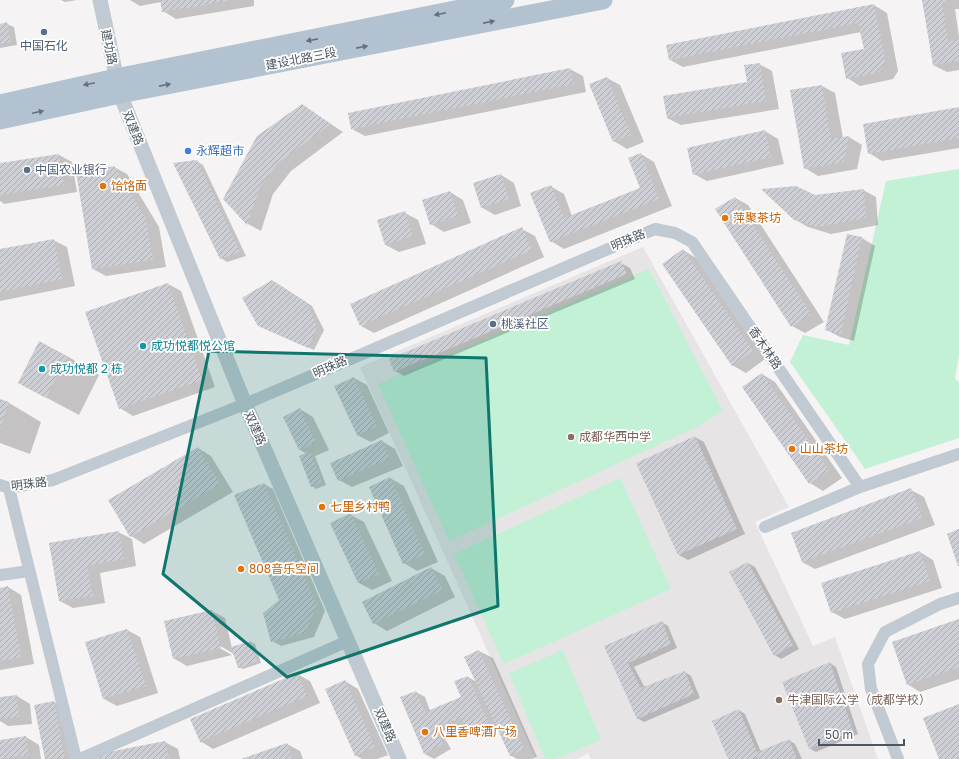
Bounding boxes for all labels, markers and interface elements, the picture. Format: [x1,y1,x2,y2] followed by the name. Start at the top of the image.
[434,11,446,17] one-way arrow
[483,19,495,25] one-way arrow
[39,27,49,37] marker: 中国石化
[98,28,121,66] street label: 建功路
[306,37,318,43] one-way arrow
[20,38,68,53] place label: 中国石化
[264,44,338,73] street label: 建设北路三段
[356,44,368,50] one-way arrow
[83,82,95,88] one-way arrow
[159,82,171,88] one-way arrow
[120,108,147,147] street label: 双建路
[32,109,44,115] one-way arrow
[196,143,244,158] place label: 永辉超市
[183,146,193,156] marker: 永辉超市
[35,162,107,177] place label: 中国农业银行
[22,165,32,175] marker: 中国农业银行
[111,178,147,193] place label: 饸饹面
[98,181,108,191] marker: 饸饹面
[733,210,781,225] place label: 萍聚茶坊
[720,213,730,223] marker: 萍聚茶坊
[608,226,647,253] street label: 明珠路
[501,316,549,331] place label: 桃溪社区
[488,319,498,329] marker: 桃溪社区
[746,324,785,372] street label: 香木林路
[151,338,235,353] place label: 成功悦都悦公馆
[138,341,148,351] marker: 成功悦都悦公馆
[310,352,349,381] street label: 明珠路
[50,361,123,376] place label: 成功悦都 2 栋
[37,364,47,374] marker: 成功悦都 2 栋
[241,408,270,447] street label: 双建路
[579,429,651,444] place label: 成都华西中学
[566,432,576,442] marker: 成都华西中学
[800,441,848,456] place label: 山山茶坊
[787,444,797,454] marker: 山山茶坊
[10,474,48,493] street label: 明珠路
[330,499,390,514] place label: 七里乡村鸭
[317,502,327,512] marker: 七里乡村鸭
[249,561,319,576] place label: 808音乐空间
[236,564,246,574] marker: 808音乐空间
[787,692,931,707] place label: 牛津国际公学（成都学校）
[774,695,784,705] marker: 牛津国际公学（成都学校）
[371,705,400,744] street label: 双建路
[819,721,904,747] scale bar
[433,724,517,739] place label: 八里香啤酒广场
[420,727,430,737] marker: 八里香啤酒广场
[825,727,853,742] text: 50 m

